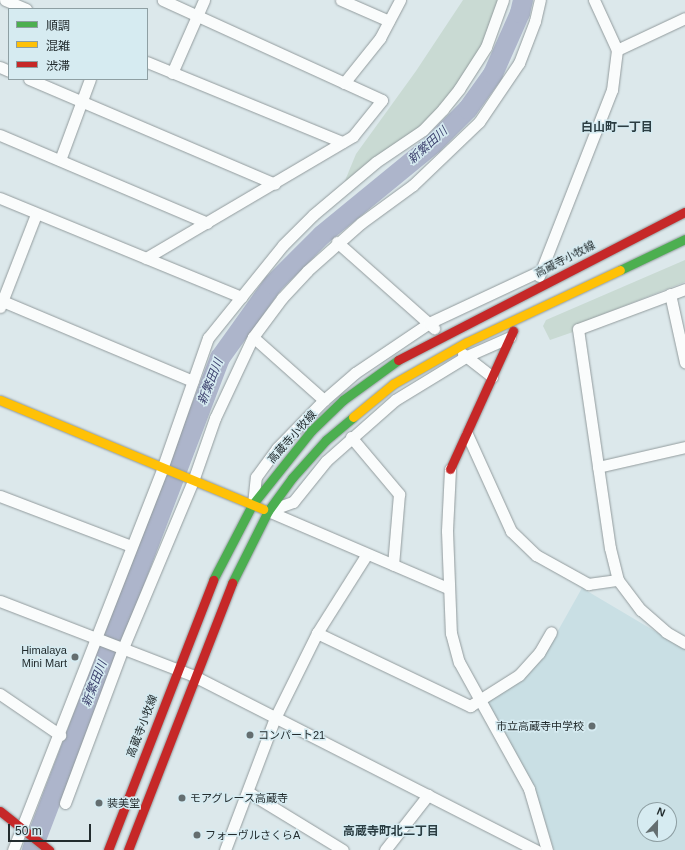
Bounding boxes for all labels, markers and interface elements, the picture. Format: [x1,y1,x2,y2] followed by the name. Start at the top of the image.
[8,8,148,80] legend
[46,19,70,33] text: 順調
[46,39,70,53] text: 混雑
[46,59,70,73] text: 渋滞
[581,121,653,135] district label: 白山町一丁目
[405,125,451,167] water label: 新繁田川
[533,238,597,280] street label: 高蔵寺小牧線
[195,357,227,407] water label: 新繁田川
[265,408,319,466] street label: 高蔵寺小牧線
[21,644,67,670] place label: Himalaya Mini Mart
[70,652,80,662] marker: Himalaya Mini Mart
[80,659,110,709] water label: 新繁田川
[124,693,160,759] street label: 高蔵寺小牧線
[496,719,584,733] place label: 市立高蔵寺中学校
[587,721,597,731] marker: 市立高蔵寺中学校
[258,728,325,742] place label: コンパート21
[245,730,255,740] marker: コンパート21
[190,791,289,805] place label: モアグレース高蔵寺
[177,793,187,803] marker: モアグレース高蔵寺
[107,796,140,810] place label: 装美堂
[94,798,104,808] marker: 装美堂
[637,802,677,842] north arrow
[655,805,667,819] text: N
[10,816,93,842] scale bar
[15,824,42,838] text: 50 m
[343,825,439,839] district label: 高蔵寺町北二丁目
[205,828,300,842] place label: フォーヴルさくらA
[192,830,202,840] marker: フォーヴルさくらA

